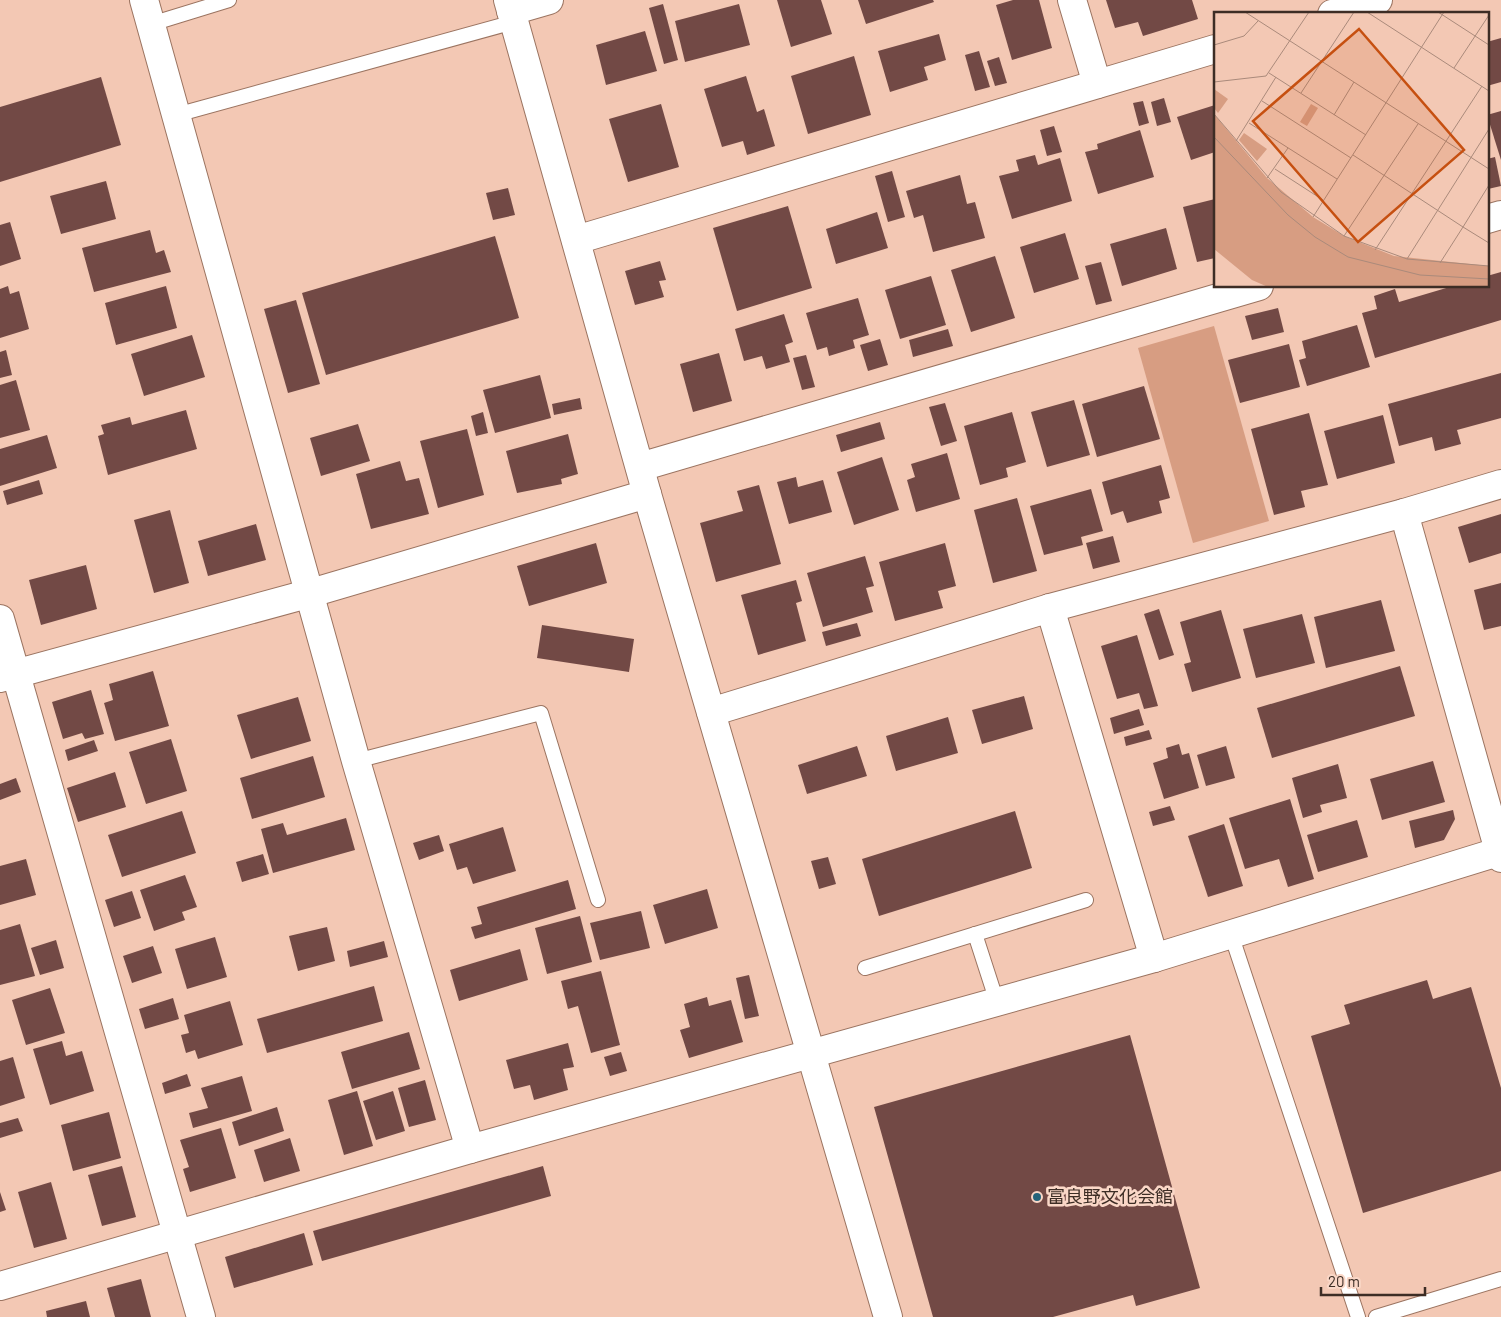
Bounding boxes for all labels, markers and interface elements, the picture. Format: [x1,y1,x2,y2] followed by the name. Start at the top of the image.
[1214,12,1488,288] inset map
[1047,1185,1173,1207] place label: 富良野文化会館
[1031,1191,1043,1203] marker: 富良野文化会館
[1321,1264,1425,1296] scale bar
[1328,1272,1360,1290] text: 20 m

